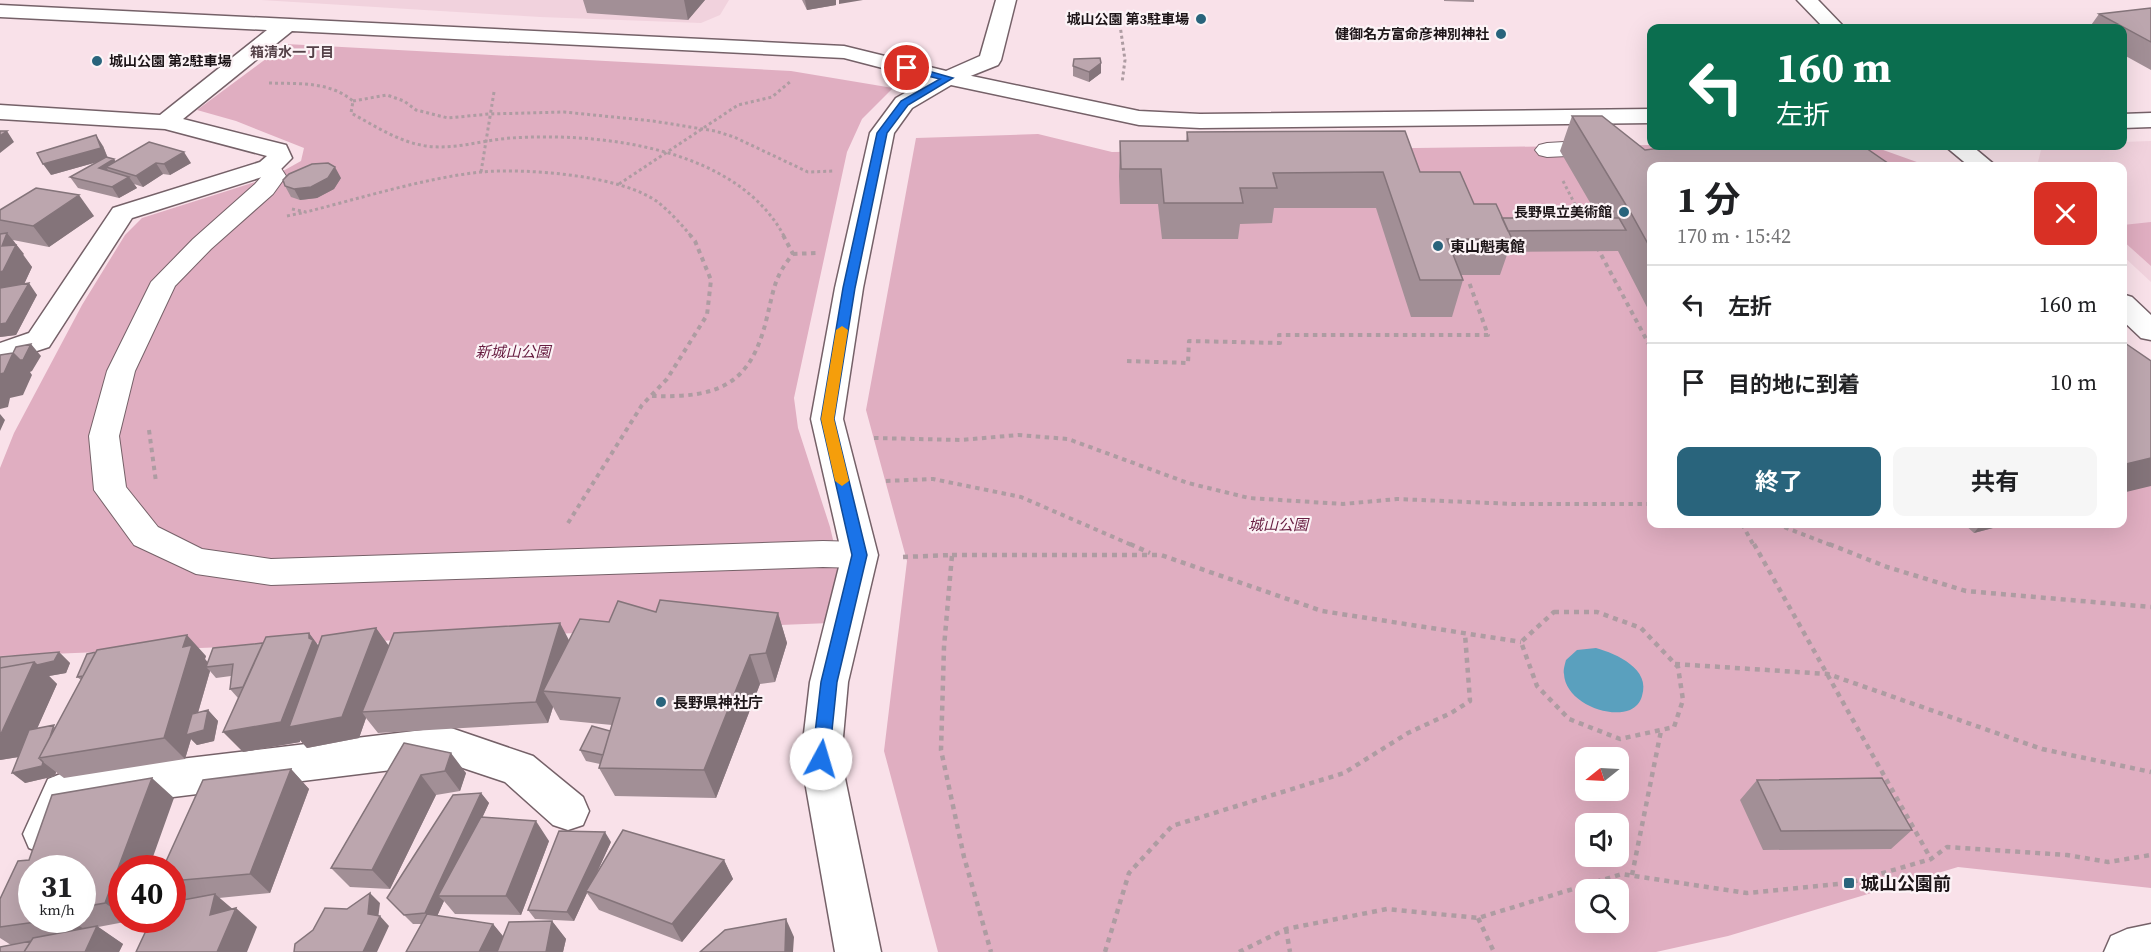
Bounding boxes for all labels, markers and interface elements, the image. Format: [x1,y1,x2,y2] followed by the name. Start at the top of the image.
[1066,9,1189,29] place label: 城山公園 第3駐車場
[1194,12,1208,26] marker: 城山公園 第3駐車場
[1335,24,1489,44] place label: 健御名方富命彦神別神社
[1494,27,1508,41] marker: 健御名方富命彦神別神社
[1776,38,1891,96] text: 160 m
[250,42,334,62] district label: 箱清水一丁目
[881,42,932,93] pin
[1677,48,1755,126] icon: left
[109,51,232,71] place label: 城山公園 第2駐車場
[890,51,923,84] icon: arrive
[90,54,104,68] marker: 城山公園 第2駐車場
[1776,96,1830,133] text: 左折
[1677,175,1740,224] text: 1 分
[2034,182,2097,245] button: close
[1514,202,1612,222] place label: 長野県立美術館
[1617,205,1631,219] marker: 長野県立美術館
[1677,222,1791,250] text: 170 m · 15:42
[1450,236,1525,257] place label: 東山魁夷館
[1431,239,1445,253] marker: 東山魁夷館
[1677,288,1710,321] icon: left
[2039,289,2097,319] text: 160 m
[1728,291,1772,321] text: 左折
[475,341,552,362] park label: 新城山公園
[1677,366,1710,399] icon: arrive
[2050,367,2097,397] text: 10 m
[1728,369,1860,399] text: 目的地に到着
[1677,447,1881,516] button: 終了
[1893,447,2097,516] button: 共有
[1248,514,1310,535] park label: 城山公園
[673,692,763,713] place label: 長野県神社庁
[654,695,668,709] marker: 長野県神社庁
[789,727,853,791] position arrow
[1575,747,1629,801] north arrow
[1575,747,1629,933] map controls
[1575,813,1629,867] button: sound
[108,855,186,933] speed limit sign: 40
[41,866,73,907] text: 31
[1861,871,1951,896] place label: 城山公園前
[1842,876,1856,890] marker: 城山公園前
[1575,879,1629,933] button: search
[39,899,75,920] text: km/h

